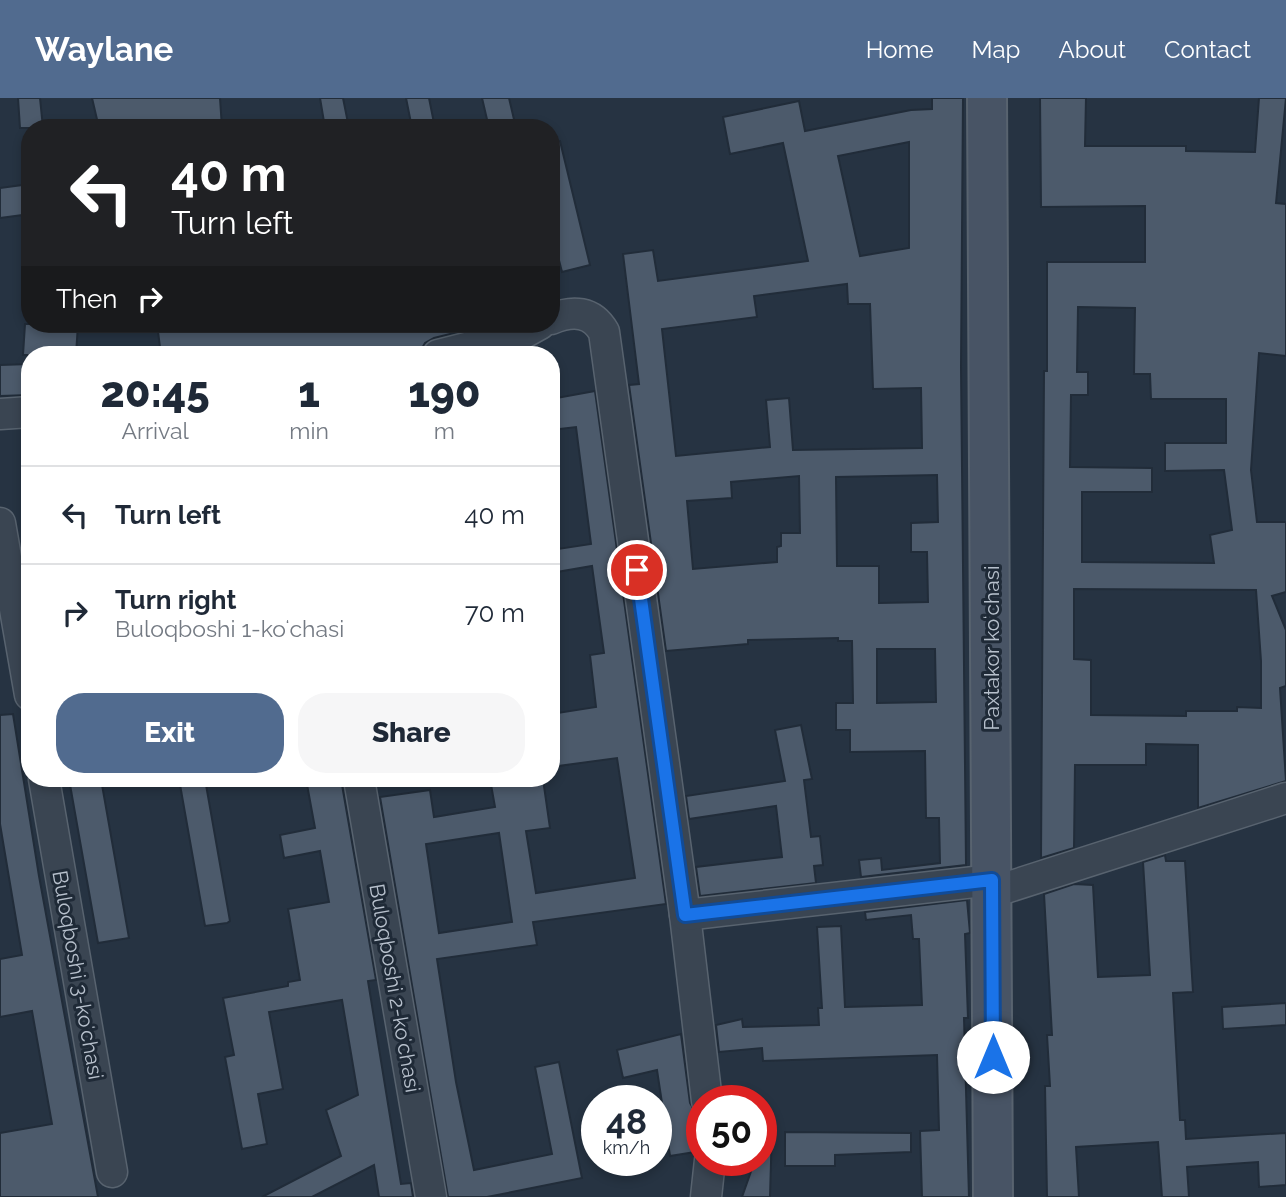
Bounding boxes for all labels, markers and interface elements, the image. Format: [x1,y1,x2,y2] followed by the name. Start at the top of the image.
[35,30,173,69] text: Waylane
[866,35,934,64] text: Home
[972,35,1020,64] text: Map
[1058,35,1126,64] text: About
[1164,35,1251,64] text: Contact
[171,145,286,202] text: 40 m
[56,147,147,238] icon: left
[171,204,293,241] text: Turn left
[131,280,169,318] icon: right
[56,284,117,314] text: Then
[100,368,210,417] text: 20:45
[298,368,320,417] text: 1
[408,368,481,417] text: 190
[121,417,189,444] text: Arrival
[289,417,329,444] text: min
[434,417,455,444] text: m
[56,496,94,534] icon: left
[115,500,221,530] text: Turn left
[464,500,525,530] text: 40 m
[607,540,667,600] pin
[618,551,656,589] icon: arrive
[979,566,1004,730] street label: Paxtakor koʻchasi
[115,585,236,615] text: Turn right
[56,594,94,632] icon: right
[465,598,525,628] text: 70 m
[115,615,344,642] text: Buloqboshi 1-koʻchasi
[56,693,284,773] button: Exit
[298,693,525,773] button: Share
[47,869,109,1081] street label: Buloqboshi 3-koʻchasi
[364,882,426,1094] street label: Buloqboshi 2-koʻchasi
[956,1020,1030,1094] position arrow
[686,1085,777,1176] speed limit sign: 50
[606,1101,647,1142] text: 48
[603,1137,650,1158] text: km/h

